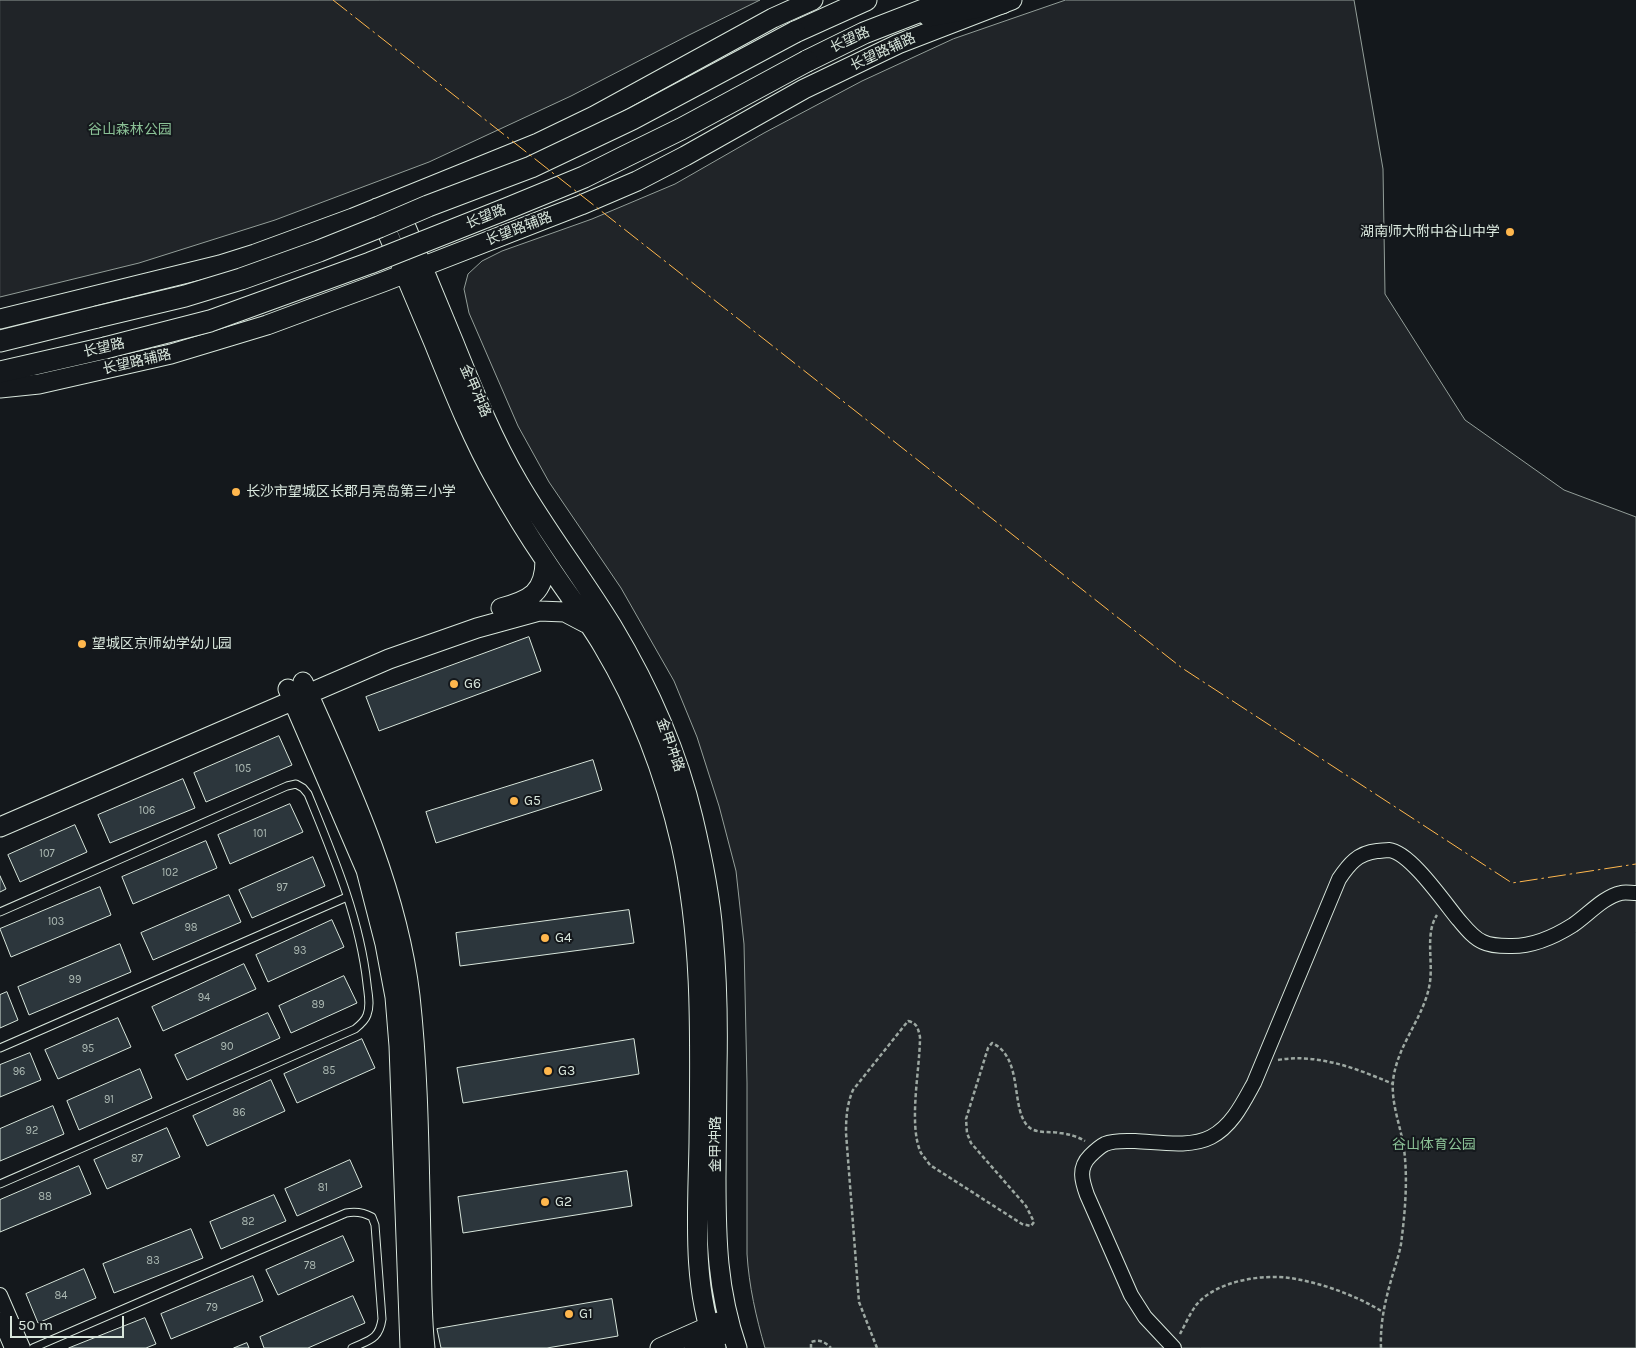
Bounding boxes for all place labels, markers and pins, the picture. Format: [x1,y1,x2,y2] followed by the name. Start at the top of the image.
[1360,224,1500,240] place label: 湖南师大附中谷山中学
[1504,226,1516,238] marker: 湖南师大附中谷山中学
[246,484,456,500] place label: 长沙市望城区长郡月亮岛第三小学
[230,486,242,498] marker: 长沙市望城区长郡月亮岛第三小学
[92,636,232,652] place label: 望城区京师幼学幼儿园
[76,638,88,650] marker: 望城区京师幼学幼儿园
[464,676,481,692] place label: G6
[448,678,460,690] marker: G6
[524,793,541,809] place label: G5
[508,795,520,807] marker: G5
[555,930,572,946] place label: G4
[539,932,551,944] marker: G4
[558,1063,575,1079] place label: G3
[542,1065,554,1077] marker: G3
[555,1194,572,1210] place label: G2
[539,1196,551,1208] marker: G2
[579,1306,593,1322] place label: G1
[563,1308,575,1320] marker: G1

